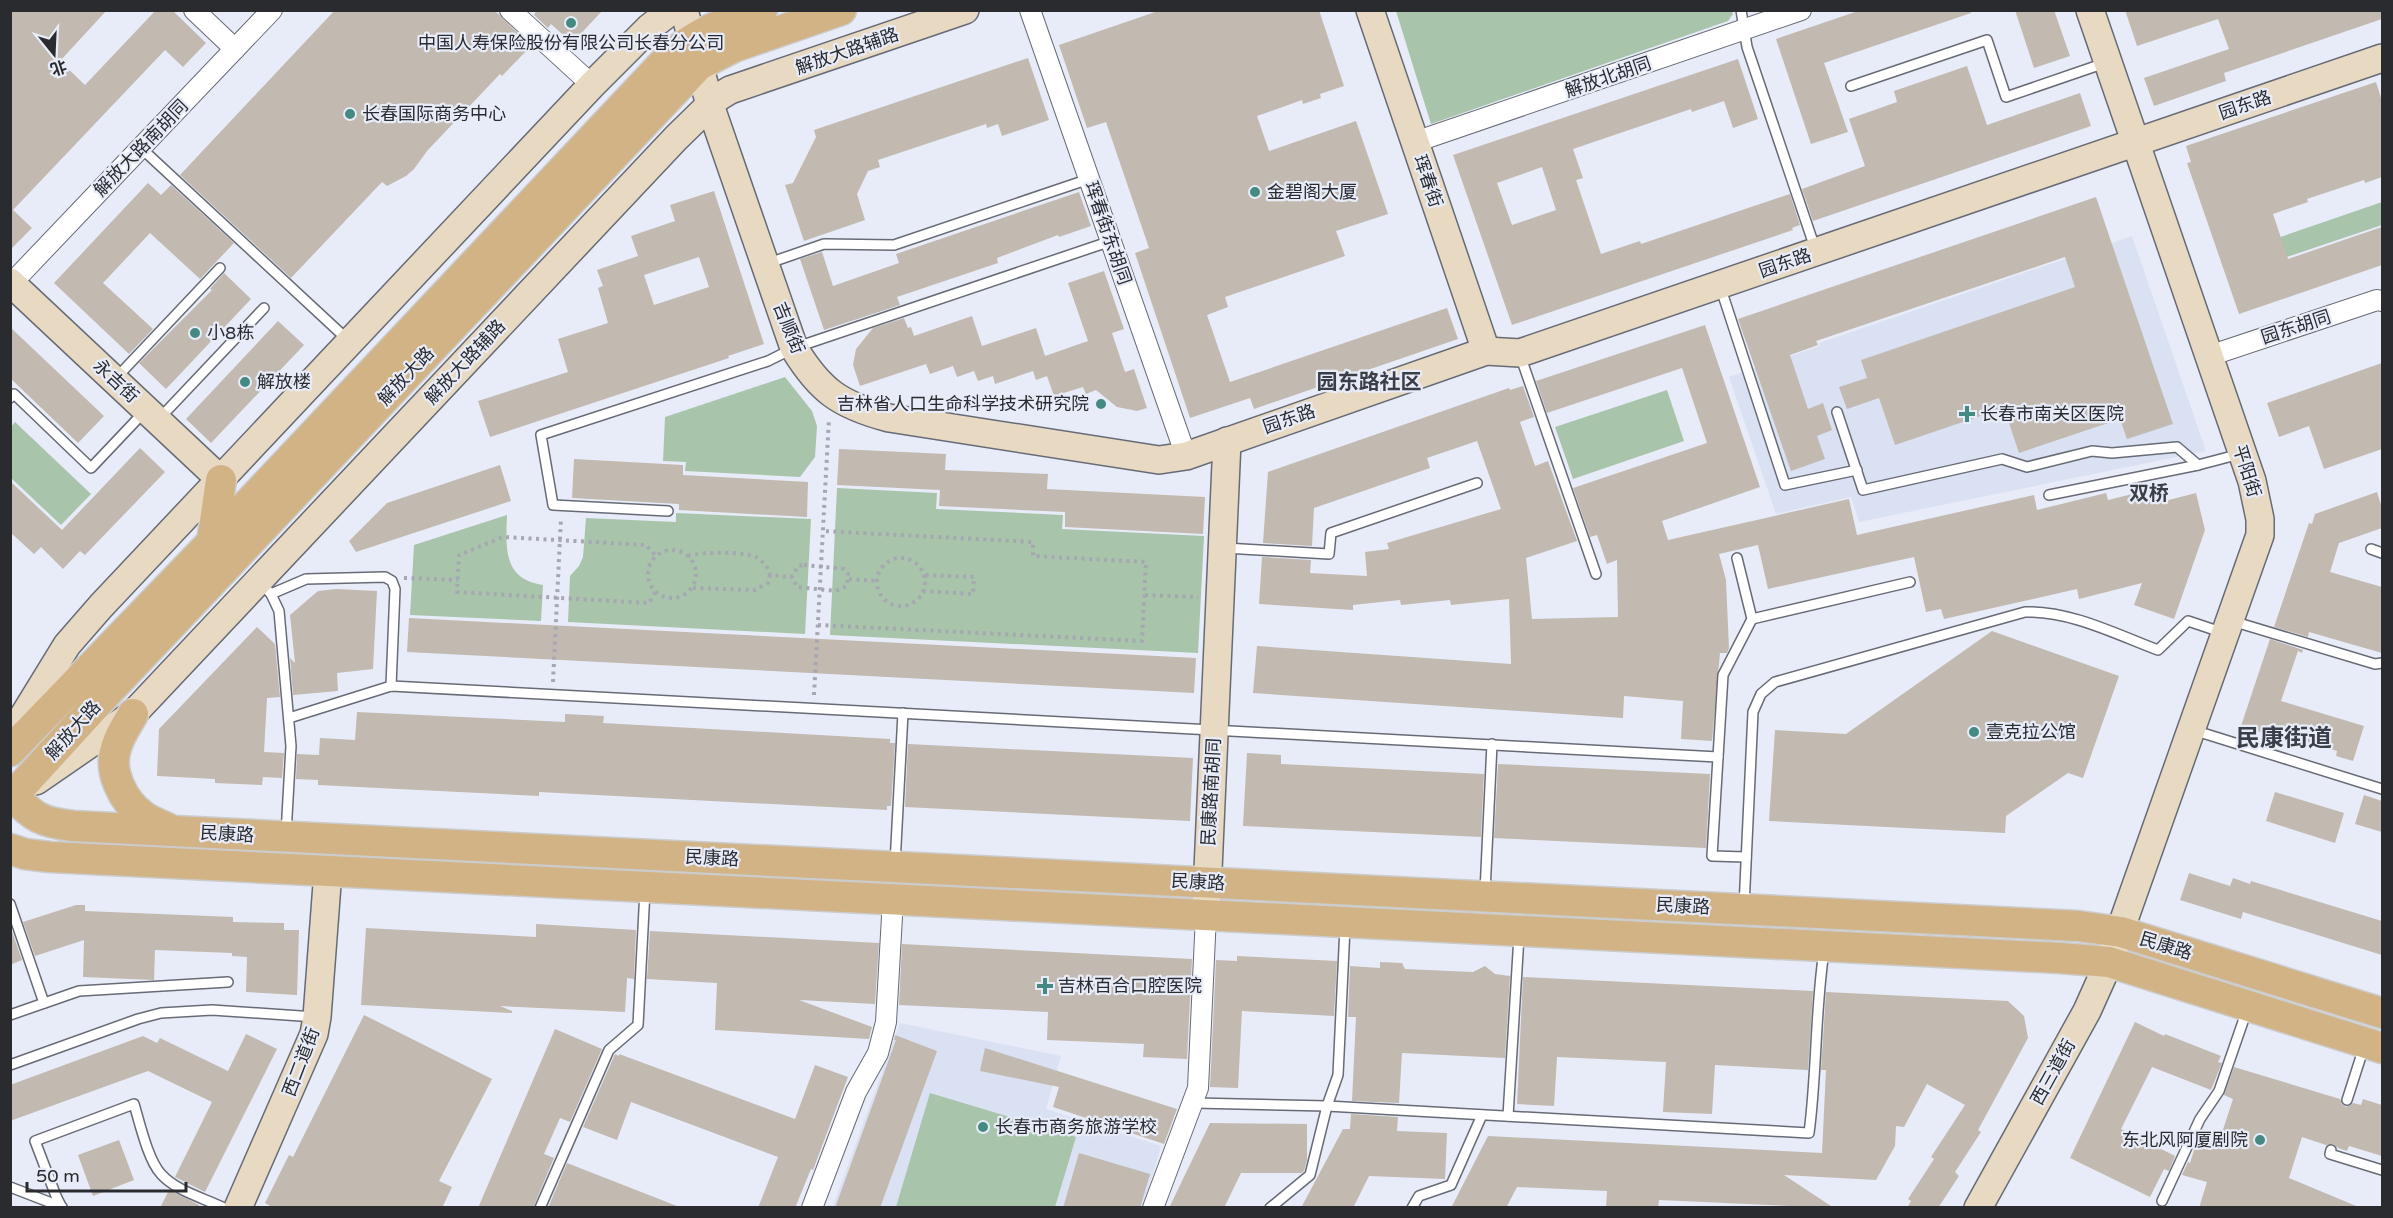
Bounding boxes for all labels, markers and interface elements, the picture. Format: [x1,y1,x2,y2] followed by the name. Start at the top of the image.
[564,16,578,30] marker: 中国人寿保险股份有限公司长春分公司
[792,23,902,79] street label: 解放大路辅路
[24,24,84,84] north arrow
[418,32,724,54] place label: 中国人寿保险股份有限公司长春分公司
[1562,52,1654,102] street label: 解放北胡同
[48,55,69,79] text: 北
[2216,86,2274,124] street label: 园东路
[89,95,193,201] street label: 解放大路南胡同
[362,103,506,125] place label: 长春国际商务中心
[343,107,357,121] marker: 长春国际商务中心
[1409,152,1447,210] street label: 珲春街
[1080,178,1136,288] street label: 珲春街东胡同
[1267,181,1357,203] place label: 金碧阁大厦
[1248,185,1262,199] marker: 金碧阁大厦
[1756,244,1814,282] street label: 园东路
[769,299,809,357] street label: 吉顺街
[2258,305,2334,349] street label: 园东胡同
[420,315,510,409] street label: 解放大路辅路
[207,322,254,344] place label: 小8栋
[188,326,202,340] marker: 小8栋
[373,342,439,410] street label: 解放大路
[89,355,143,407] street label: 永吉街
[1317,370,1422,395] district label: 园东路社区
[257,371,311,393] place label: 解放楼
[238,375,252,389] marker: 解放楼
[837,393,1089,415] place label: 吉林省人口生命科学技术研究院
[1094,397,1108,411] marker: 吉林省人口生命科学技术研究院
[1260,400,1318,438] street label: 园东路
[1980,403,2124,425] place label: 长春市南关区医院
[1958,405,1976,423] marker: 长春市南关区医院
[2229,442,2265,500] street label: 平阳街
[2129,482,2169,506] district label: 双桥
[41,696,105,764] street label: 解放大路
[1986,721,2076,743] place label: 壹克拉公馆
[2236,724,2332,753] district label: 民康街道
[1967,725,1981,739] marker: 壹克拉公馆
[1197,737,1225,847] street label: 民康路南胡同
[199,822,255,846] street label: 民康路
[684,846,740,870] street label: 民康路
[1170,870,1226,894] street label: 民康路
[1655,894,1711,918] street label: 民康路
[2137,928,2195,964] street label: 民康路
[1058,975,1202,997] place label: 吉林百合口腔医院
[1036,977,1054,995] marker: 吉林百合口腔医院
[278,1024,324,1100] street label: 西二道街
[2026,1035,2080,1109] street label: 西三道街
[995,1116,1157,1138] place label: 长春市商务旅游学校
[976,1120,990,1134] marker: 长春市商务旅游学校
[2122,1129,2248,1151] place label: 东北风阿厦剧院
[2253,1133,2267,1147] marker: 东北风阿厦剧院
[27,1155,186,1193] scale bar
[36,1165,80,1187] text: 50 m

